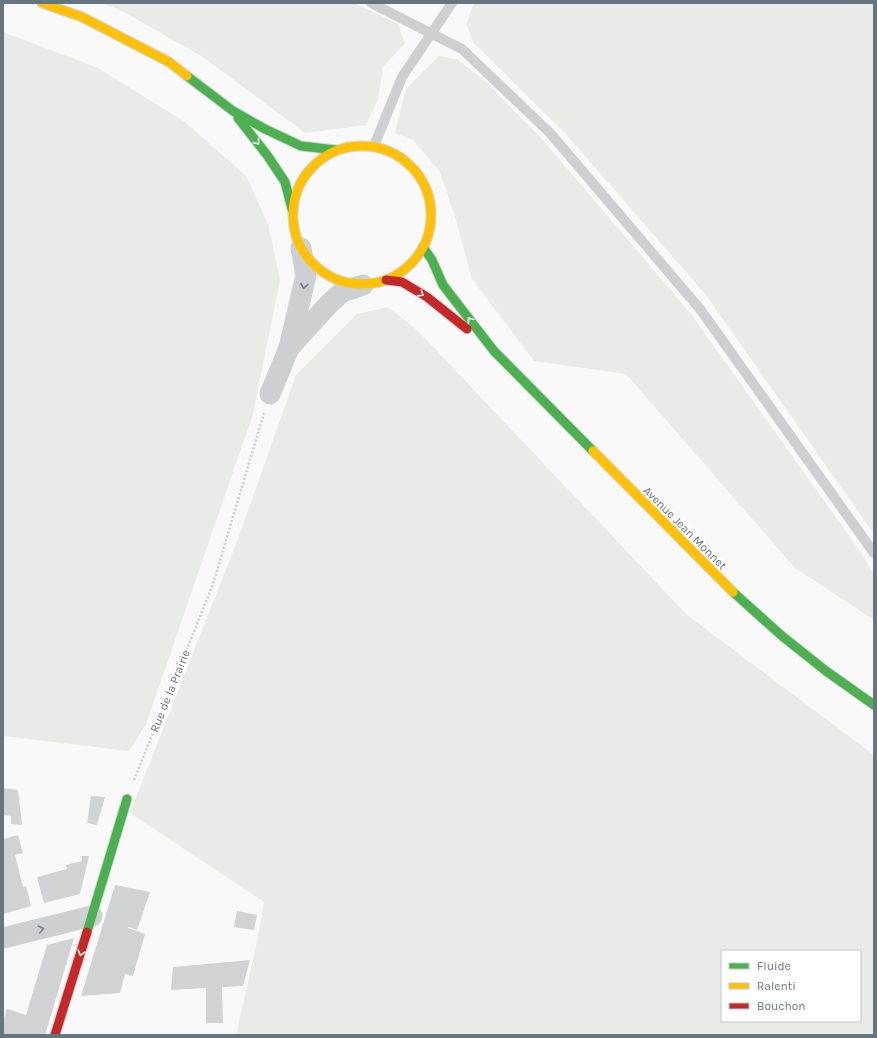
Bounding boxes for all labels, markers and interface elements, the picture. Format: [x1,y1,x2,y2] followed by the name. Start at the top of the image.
[252,137,259,144] one-way arrow
[300,283,308,289] one-way arrow
[417,289,424,296] one-way arrow
[468,318,475,325] one-way arrow
[640,483,730,573] street label: Avenue Jean Monnet
[147,648,193,734] street label: Rue de la Prairie
[38,925,44,933] one-way arrow
[77,949,85,956] one-way arrow
[721,950,861,1022] legend
[757,959,791,973] text: Fluide
[757,979,796,993] text: Ralenti
[757,999,806,1013] text: Bouchon

